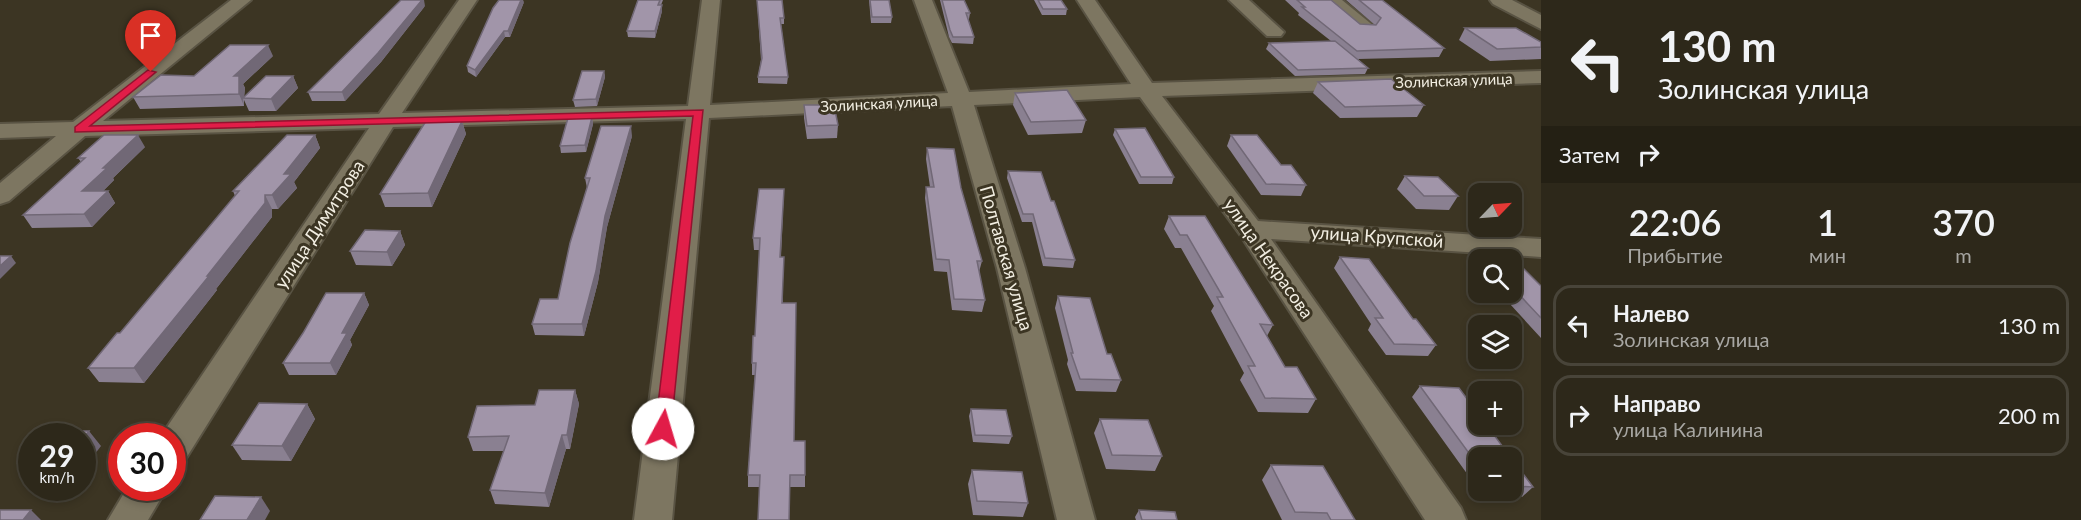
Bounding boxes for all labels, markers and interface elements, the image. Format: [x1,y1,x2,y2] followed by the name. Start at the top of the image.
[125,10,176,72] pin
[134,19,167,52] icon: arrive
[1658,21,1776,71] text: 130 m
[1559,24,1637,102] icon: left
[1395,69,1513,91] street label: Золинская улица
[1658,72,1869,105] text: Золинская улица
[820,91,938,115] street label: Золинская улица
[1632,138,1665,171] icon: right
[1559,141,1620,168] text: Затем
[269,156,369,292] street label: улица Димитрова
[976,183,1038,333] street label: Полтавская улица
[1468,183,1522,237] north arrow
[1468,183,1522,501] map controls
[1219,194,1319,322] street label: улица Некрасова
[1629,200,1721,244] text: 22:06
[1817,200,1838,244] text: 1
[1932,200,1995,244] text: 370
[1310,220,1444,252] street label: улица Крупской
[1627,243,1723,267] text: Прибытие
[1809,243,1846,267] text: мин
[1955,243,1972,267] text: m
[1468,249,1522,303] button: search
[1613,300,1689,327] text: Налево
[1562,309,1595,342] icon: left
[1998,312,2060,339] text: 130 m
[1468,315,1522,369] button: layers
[1613,327,1769,351] text: Золинская улица
[1468,381,1522,435] button: +
[1613,390,1701,417] text: Направо
[631,397,695,461] position arrow
[1562,399,1595,432] icon: right
[1998,402,2060,429] text: 200 m
[1613,417,1763,441] text: улица Калинина
[108,423,186,501] speed limit sign: 30
[40,437,74,473] text: 29
[1468,447,1522,501] button: −
[39,468,75,486] text: km/h

